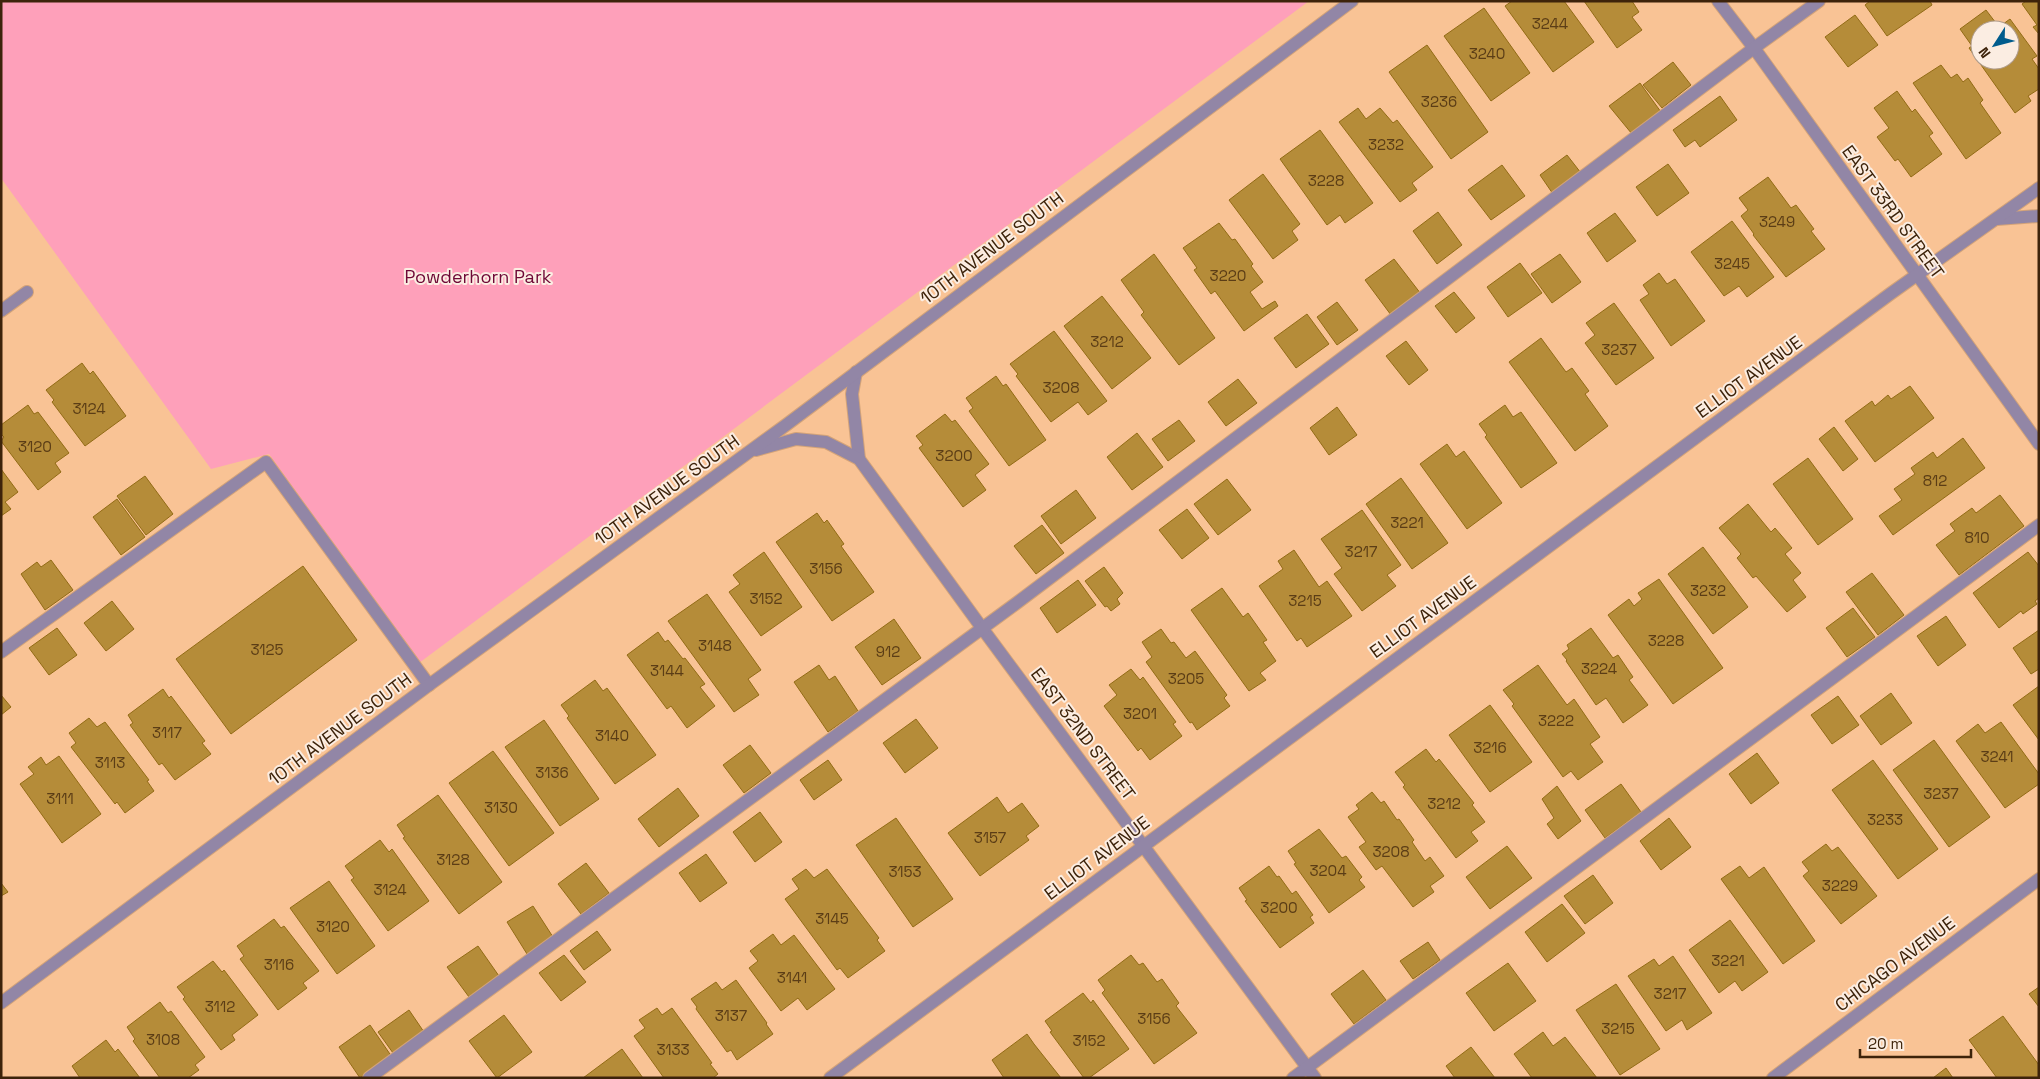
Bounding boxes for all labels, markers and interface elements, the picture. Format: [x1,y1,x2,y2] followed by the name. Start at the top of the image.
[1532,14,1568,33] house number: 3244
[1970,20,2020,70] north arrow
[1469,44,1505,63] house number: 3240
[1974,44,1995,62] text: N
[1421,92,1457,111] house number: 3236
[1368,135,1404,154] house number: 3232
[1837,140,1950,283] street label: EAST 33RD STREET
[1308,171,1344,190] house number: 3228
[915,186,1068,309] street label: 10TH AVENUE SOUTH
[1759,212,1795,231] house number: 3249
[1714,254,1750,273] house number: 3245
[405,265,552,288] park label: Powderhorn Park
[1210,266,1246,285] house number: 3220
[1691,330,1806,423] street label: ELLIOT AVENUE
[1090,332,1124,351] house number: 3212
[1601,340,1637,359] house number: 3237
[1042,378,1080,397] house number: 3208
[72,399,106,418] house number: 3124
[590,429,744,550] street label: 10TH AVENUE SOUTH
[18,437,52,456] house number: 3120
[935,446,973,465] house number: 3200
[1923,471,1947,490] house number: 812
[1390,513,1424,532] house number: 3221
[1964,528,1990,547] house number: 810
[1345,542,1377,561] house number: 3217
[809,559,843,578] house number: 3156
[1365,570,1480,663] street label: ELLIOT AVENUE
[1690,581,1726,600] house number: 3232
[749,589,783,608] house number: 3152
[1288,591,1322,610] house number: 3215
[1648,631,1684,650] house number: 3228
[698,636,732,655] house number: 3148
[250,640,284,659] house number: 3125
[876,642,900,661] house number: 912
[1581,659,1617,678] house number: 3224
[650,661,684,680] house number: 3144
[1026,663,1141,805] street label: EAST 32ND STREET
[263,667,416,790] street label: 10TH AVENUE SOUTH
[1168,669,1204,688] house number: 3205
[1123,704,1157,723] house number: 3201
[1538,711,1574,730] house number: 3222
[152,723,182,742] house number: 3117
[595,726,629,745] house number: 3140
[1473,738,1507,757] house number: 3216
[1981,747,2013,766] house number: 3241
[95,753,125,772] house number: 3113
[535,763,569,782] house number: 3136
[1923,784,1959,803] house number: 3237
[46,789,74,808] house number: 3111
[1427,794,1461,813] house number: 3212
[484,798,518,817] house number: 3130
[1867,810,1903,829] house number: 3233
[1039,811,1154,905] street label: ELLIOT AVENUE
[974,828,1006,847] house number: 3157
[1372,842,1410,861] house number: 3208
[436,850,470,869] house number: 3128
[1309,861,1347,880] house number: 3204
[888,862,922,881] house number: 3153
[1822,876,1858,895] house number: 3229
[373,880,407,899] house number: 3124
[1260,898,1298,917] house number: 3200
[815,909,849,928] house number: 3145
[1830,911,1959,1016] street label: CHICAGO AVENUE
[316,917,350,936] house number: 3120
[1711,951,1745,970] house number: 3221
[264,955,294,974] house number: 3116
[777,968,807,987] house number: 3141
[1654,984,1686,1003] house number: 3217
[205,997,235,1016] house number: 3112
[715,1006,747,1025] house number: 3137
[1137,1009,1171,1028] house number: 3156
[1601,1019,1635,1038] house number: 3215
[1860,1026,1971,1058] scale bar
[146,1030,180,1049] house number: 3108
[1072,1031,1106,1050] house number: 3152
[1868,1034,1903,1053] text: 20 m
[656,1040,690,1059] house number: 3133

